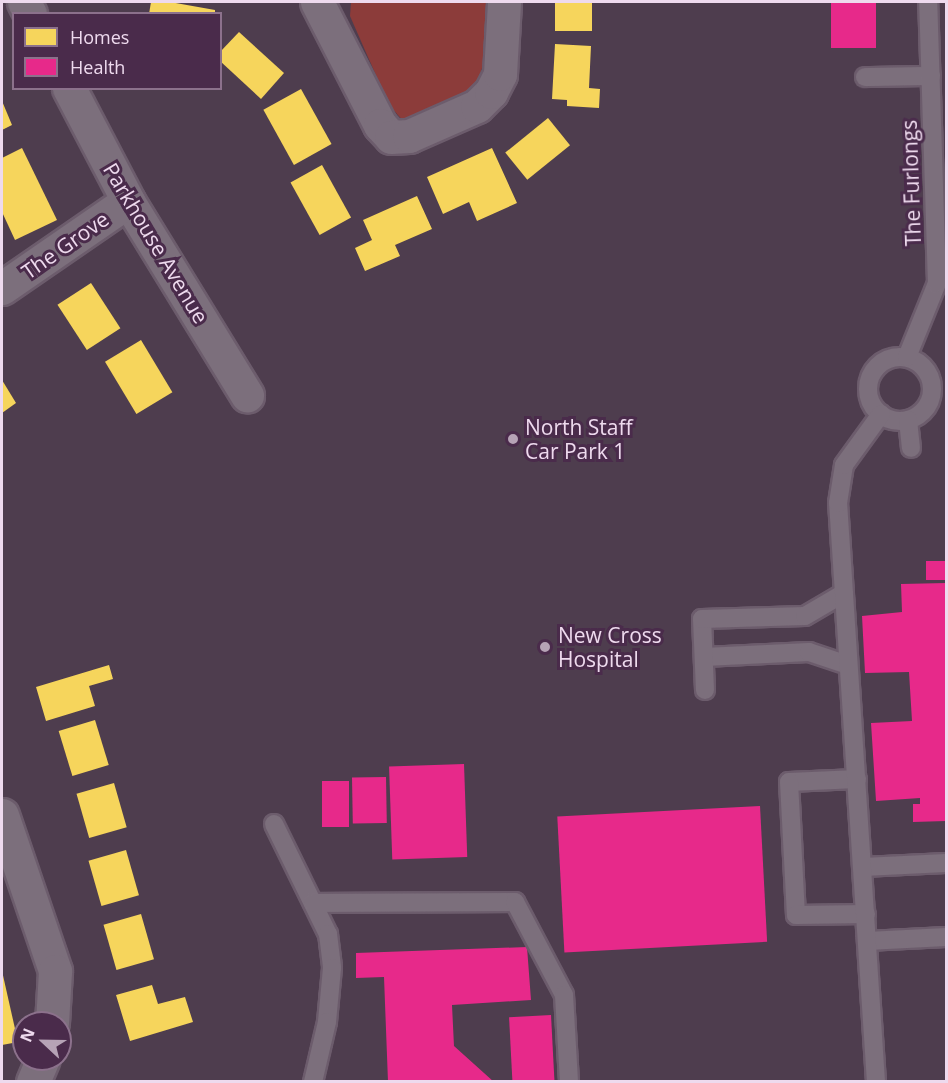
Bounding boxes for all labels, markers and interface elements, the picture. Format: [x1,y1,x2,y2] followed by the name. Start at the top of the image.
[12,12,222,90] legend
[70,25,129,49] text: Homes
[70,55,125,79] text: Health
[896,119,926,247] street label: The Furlongs
[98,158,214,328] street label: Parkhouse Avenue
[17,206,113,284] street label: The Grove
[525,414,633,464] place label: North Staff Car Park 1
[506,432,520,446] marker: North Staff Car Park 1
[558,622,662,672] place label: New Cross Hospital
[536,638,554,656] marker: New Cross Hospital
[12,1011,72,1071] north arrow
[15,1025,40,1045] text: N

